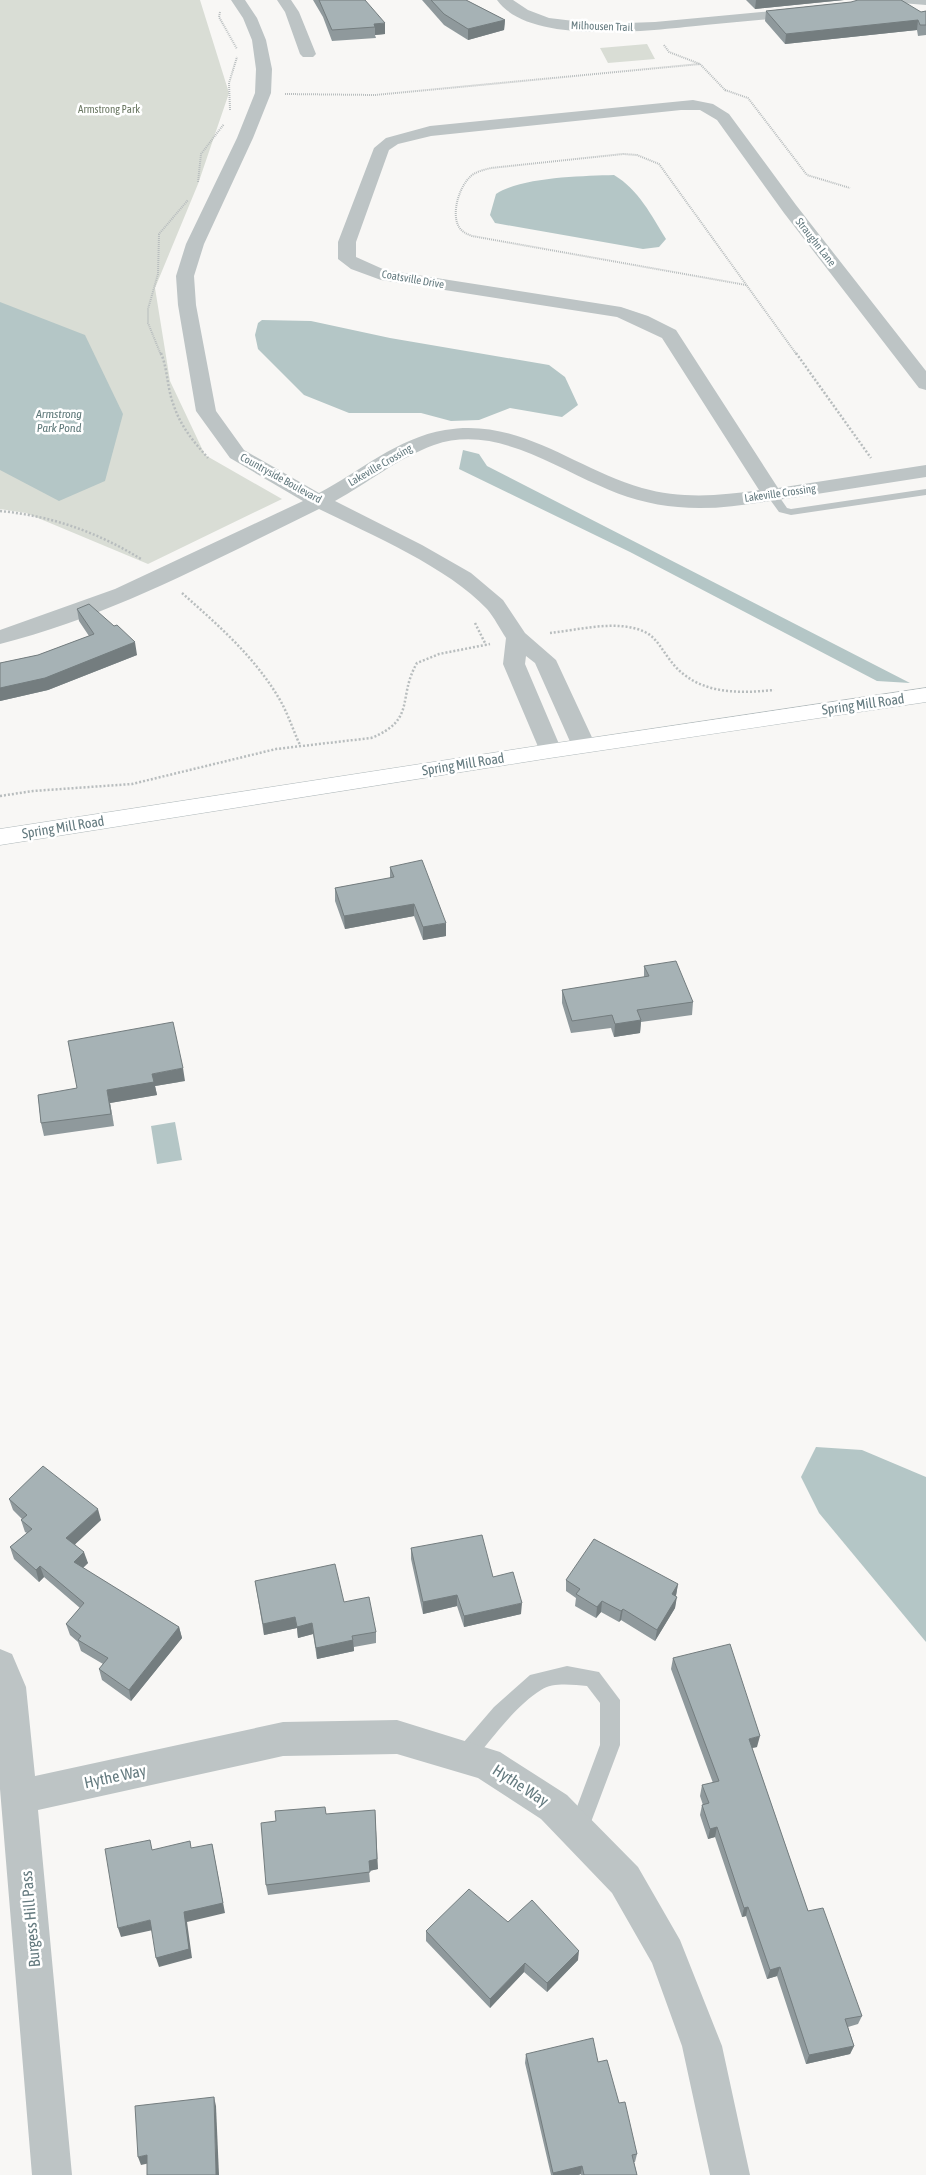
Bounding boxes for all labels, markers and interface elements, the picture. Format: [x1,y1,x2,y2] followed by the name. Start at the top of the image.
[571,19,633,33] street label: Milhousen Trail
[78,103,140,115] park label: Armstrong Park
[793,216,839,268] street label: Straughn Lane
[381,268,445,290] street label: Coatsville Drive
[35,407,82,435] water label: Armstrong Park Pond
[346,442,414,488] street label: Lakeville Crossing
[238,451,324,505] street label: Countryside Boulevard
[744,482,817,504] street label: Lakeville Crossing
[821,690,905,718] street label: Spring Mill Road
[421,750,505,778] street label: Spring Mill Road
[21,813,105,841] street label: Spring Mill Road
[489,1760,553,1811] street label: Hythe Way
[82,1761,148,1792] street label: Hythe Way
[17,1870,44,1968] street label: Burgess Hill Pass

